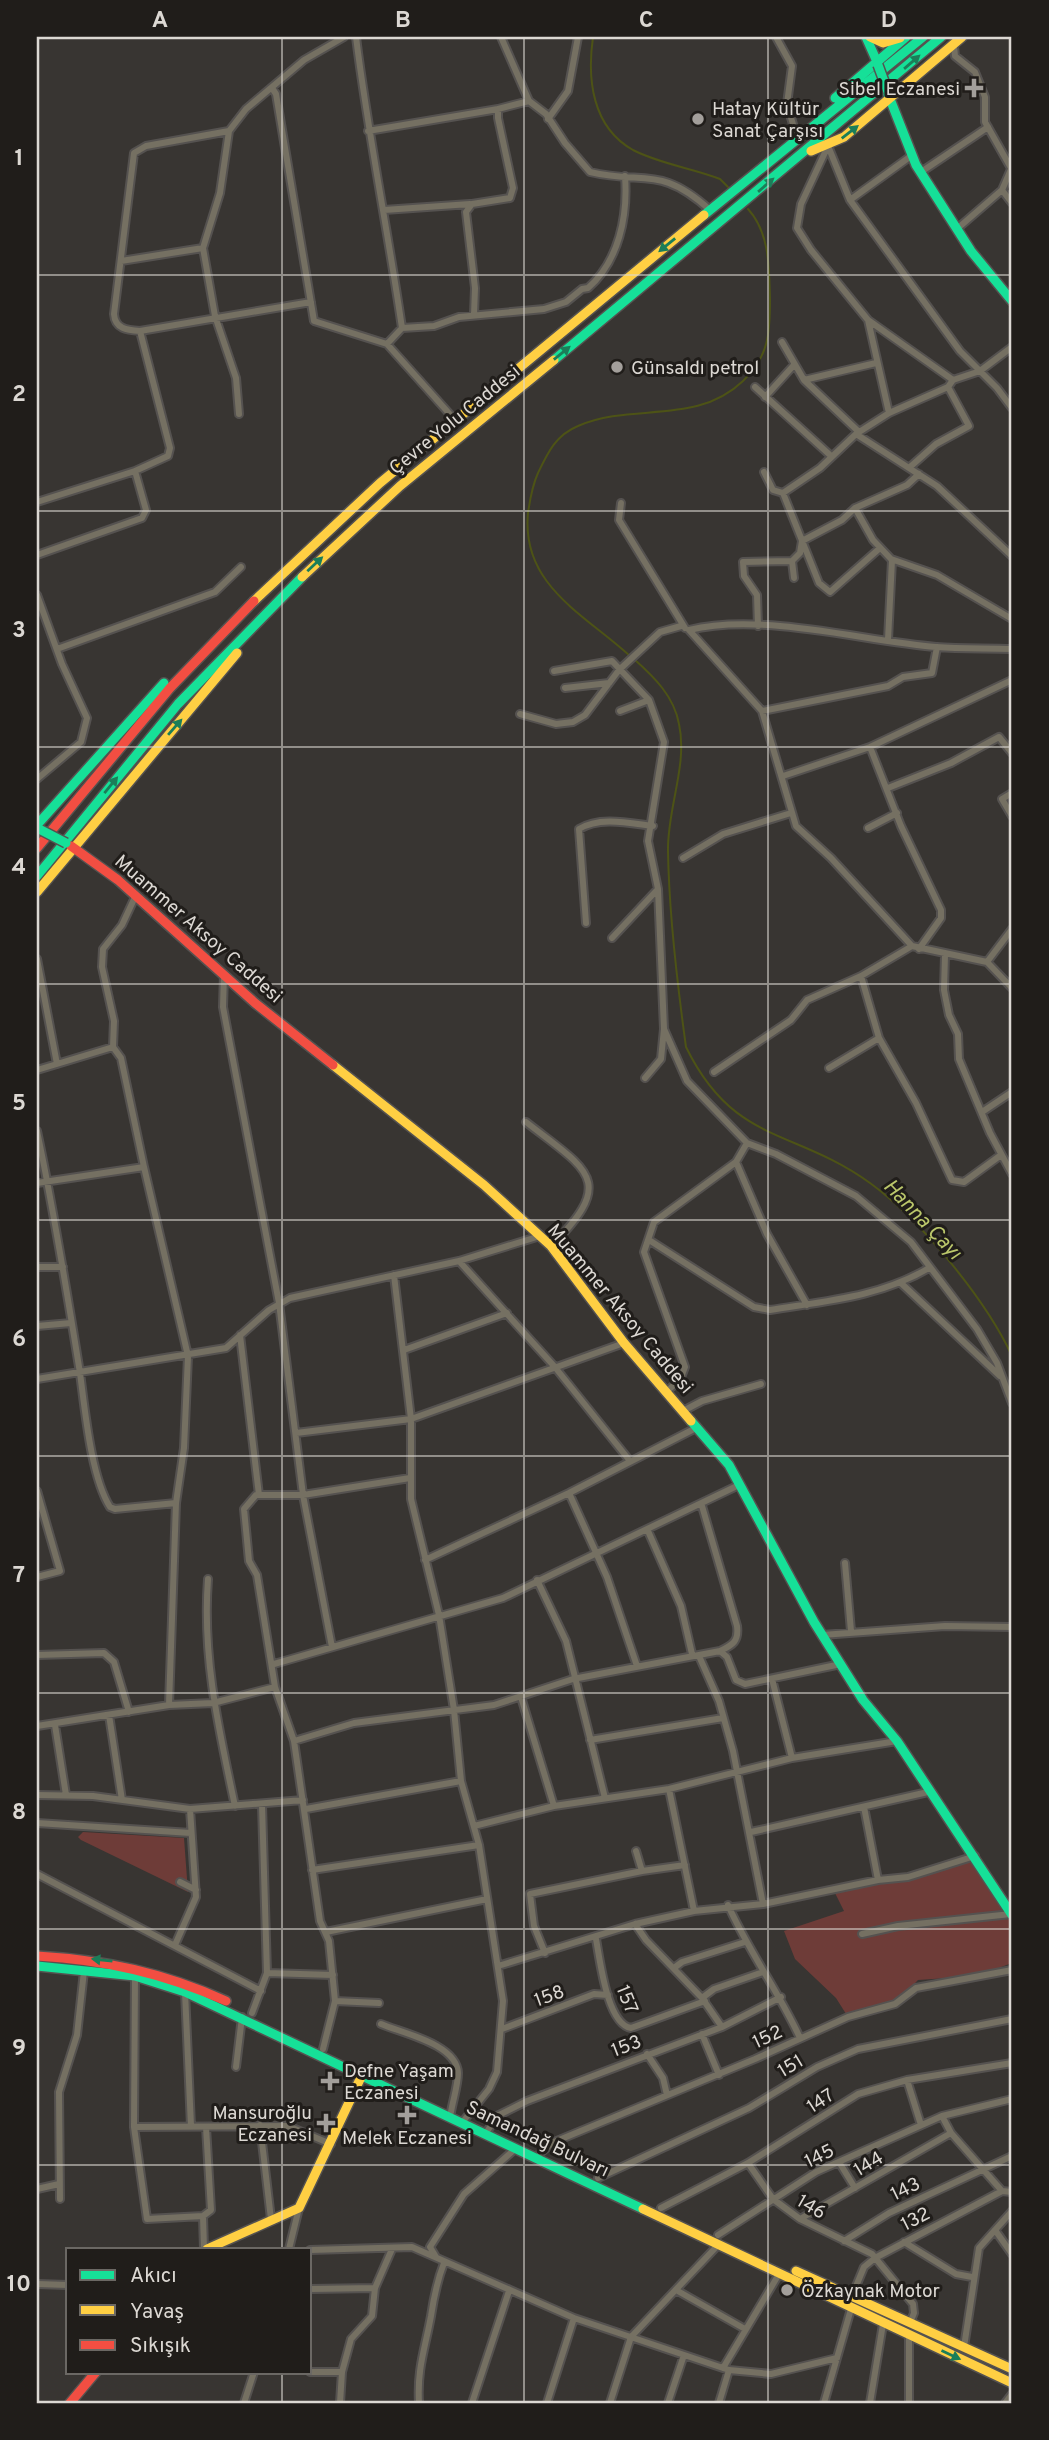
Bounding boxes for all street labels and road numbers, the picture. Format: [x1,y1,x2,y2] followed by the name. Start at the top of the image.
[385,360,526,481] street label: Çevre Yolu Caddesi
[109,850,287,1009] street label: Muammer Aksoy Caddesi
[541,1219,698,1399] street label: Muammer Aksoy Caddesi
[531,1980,568,2013] street label: 158
[610,1982,643,2018] street label: 157
[749,2021,787,2055] street label: 152
[608,2030,645,2064] street label: 153
[774,2050,808,2084] street label: 151
[803,2084,840,2119] street label: 147
[462,2096,613,2183] street label: Samandağ Bulvarı
[801,2139,839,2174] street label: 145
[850,2147,888,2183] street label: 144
[887,2172,925,2207] street label: 143
[792,2190,830,2226] street label: 146
[897,2202,935,2237] street label: 132

